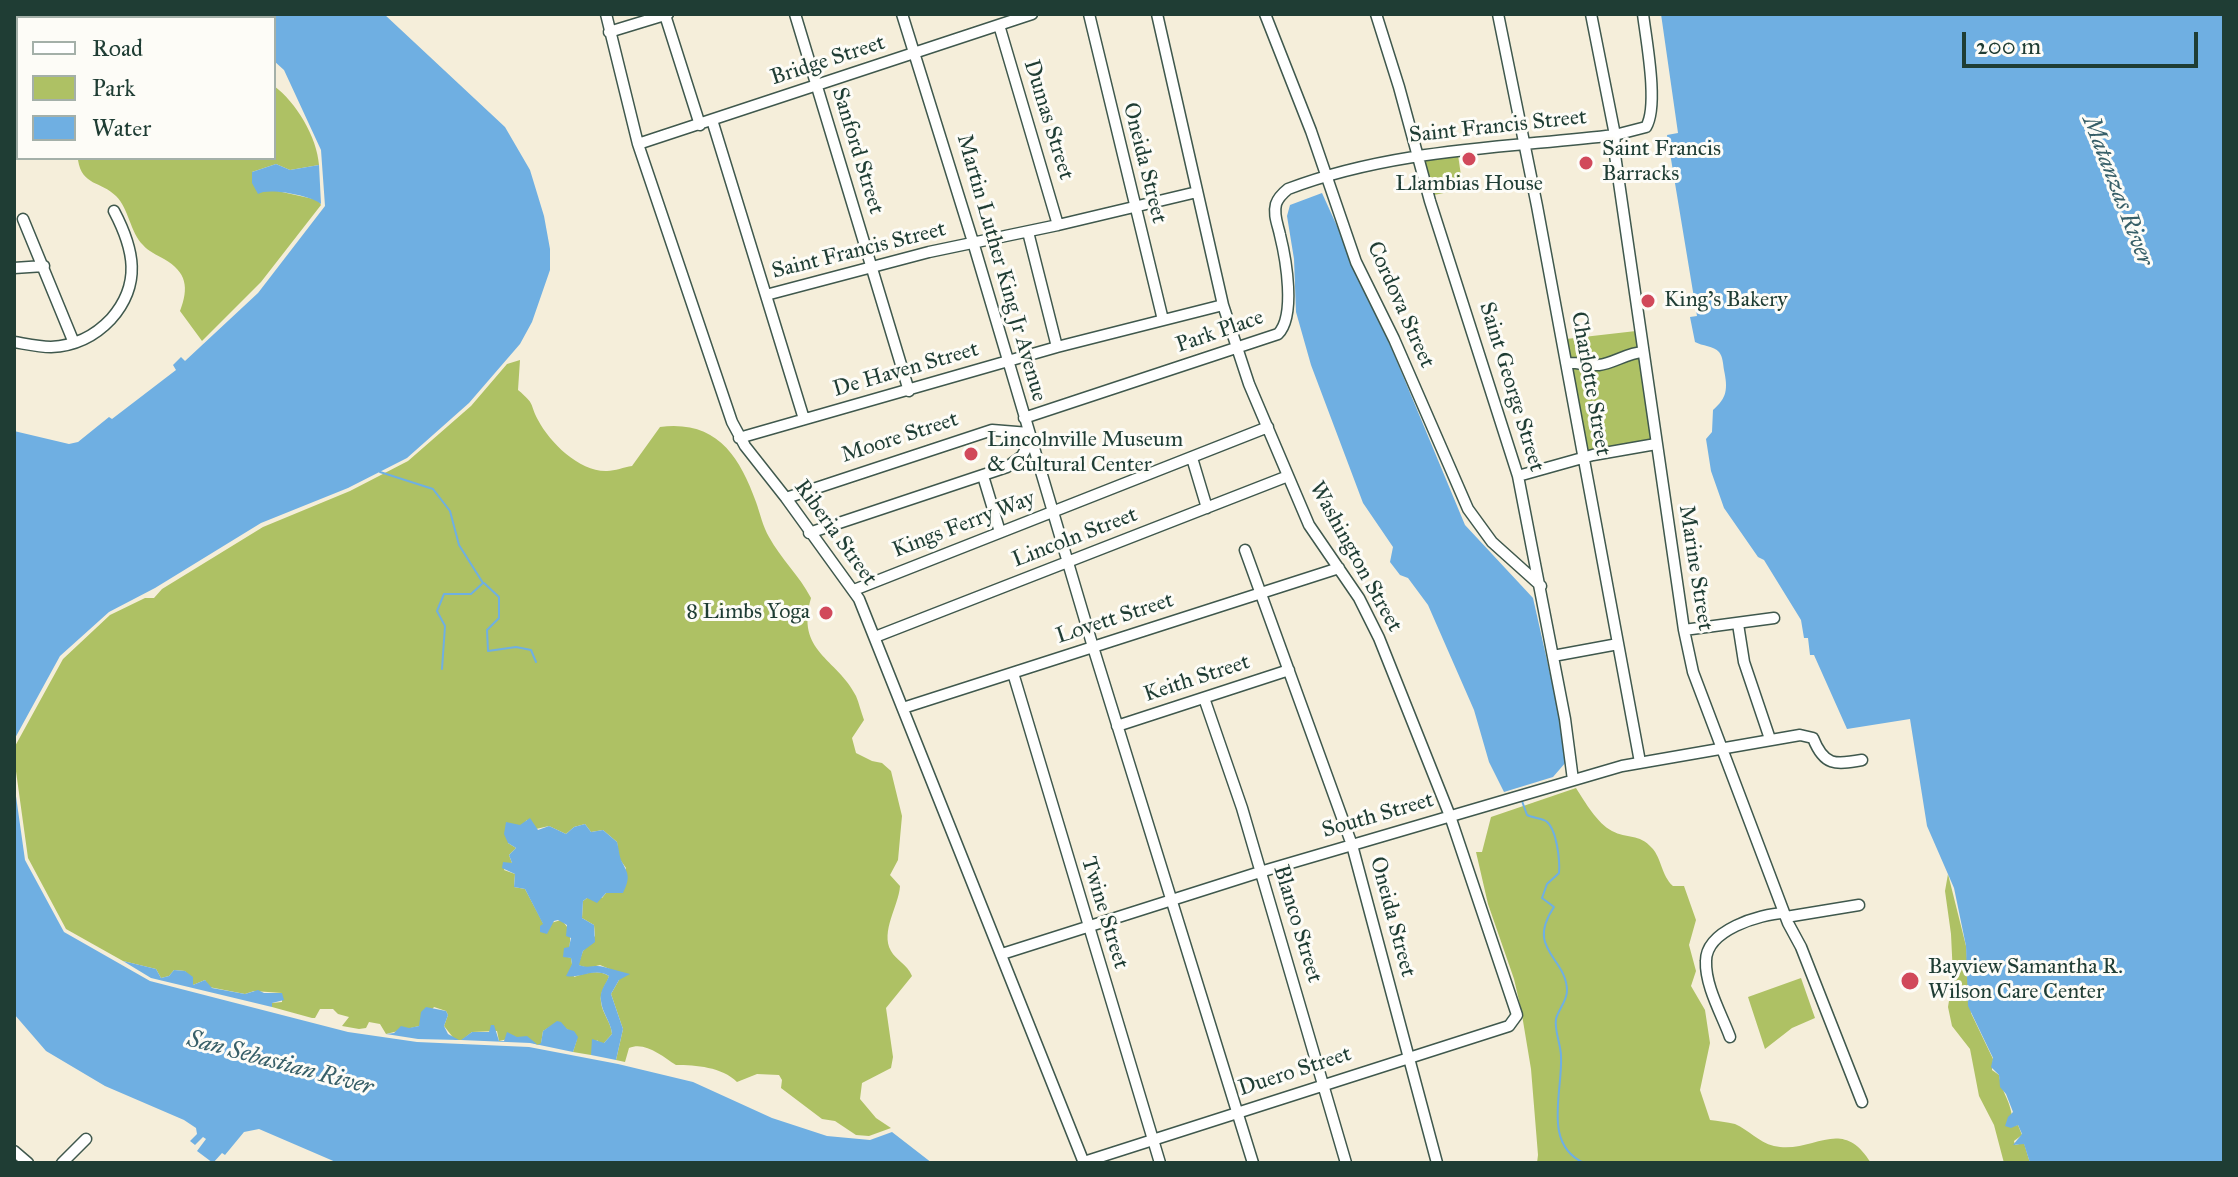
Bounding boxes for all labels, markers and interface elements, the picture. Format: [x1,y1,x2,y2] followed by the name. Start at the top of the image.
[16,16,276,160] legend
[1966,16,2202,66] scale bar
[768,30,888,92] street label: Bridge Street
[1976,31,2041,61] text: 200 m
[92,33,143,63] text: Road
[1017,57,1079,183] street label: Dumas Street
[92,73,135,103] text: Park
[825,85,889,217] street label: Sanford Street
[1116,100,1172,226] street label: Oneida Street
[1408,105,1588,149] street label: Saint Francis Street
[2075,112,2159,270] water label: Matanzas River
[92,113,151,143] text: Water
[950,131,1052,405] street label: Martin Luther King Jr Avenue
[1602,137,1721,188] place label: Saint Francis Barracks
[1460,150,1478,168] marker: Llambias House
[1577,154,1595,172] marker: Saint Francis Barracks
[1395,172,1543,198] place label: Llambias House
[769,217,949,285] street label: Saint Francis Street
[1360,238,1440,372] street label: Cordova Street
[1664,288,1788,314] place label: King's Bakery
[1639,292,1657,310] marker: King's Bakery
[1473,299,1549,475] street label: Saint George Street
[1173,305,1267,359] street label: Park Place
[1564,310,1616,458] street label: Charlotte Street
[830,337,982,403] street label: De Haven Street
[838,407,962,469] street label: Moore Street
[987,428,1183,480] place label: Lincolnville Museum & Cultural Center
[962,445,980,463] marker: Lincolnville Museum & Cultural Center
[788,475,882,591] street label: Riberia Street
[1303,477,1407,637] street label: Washington Street
[889,486,1039,564] street label: Kings Ferry Way
[1009,502,1141,574] street label: Lincoln Street
[1672,503,1718,633] street label: Marine Street
[1053,588,1177,650] street label: Lovett Street
[686,600,810,626] place label: 8 Limbs Yoga
[817,604,835,622] marker: 8 Limbs Yoga
[1141,649,1253,709] street label: Keith Street
[1319,787,1437,845] street label: South Street
[1074,854,1134,972] street label: Twine Street
[1363,854,1421,980] street label: Oneida Street
[1267,862,1327,986] street label: Blanco Street
[1928,955,2123,1006] place label: Bayview Samantha R. Wilson Care Center
[1899,970,1921,992] marker: Bayview Samantha R. Wilson Care Center
[184,1025,376,1103] water label: San Sebastian River
[1235,1041,1355,1103] street label: Duero Street

